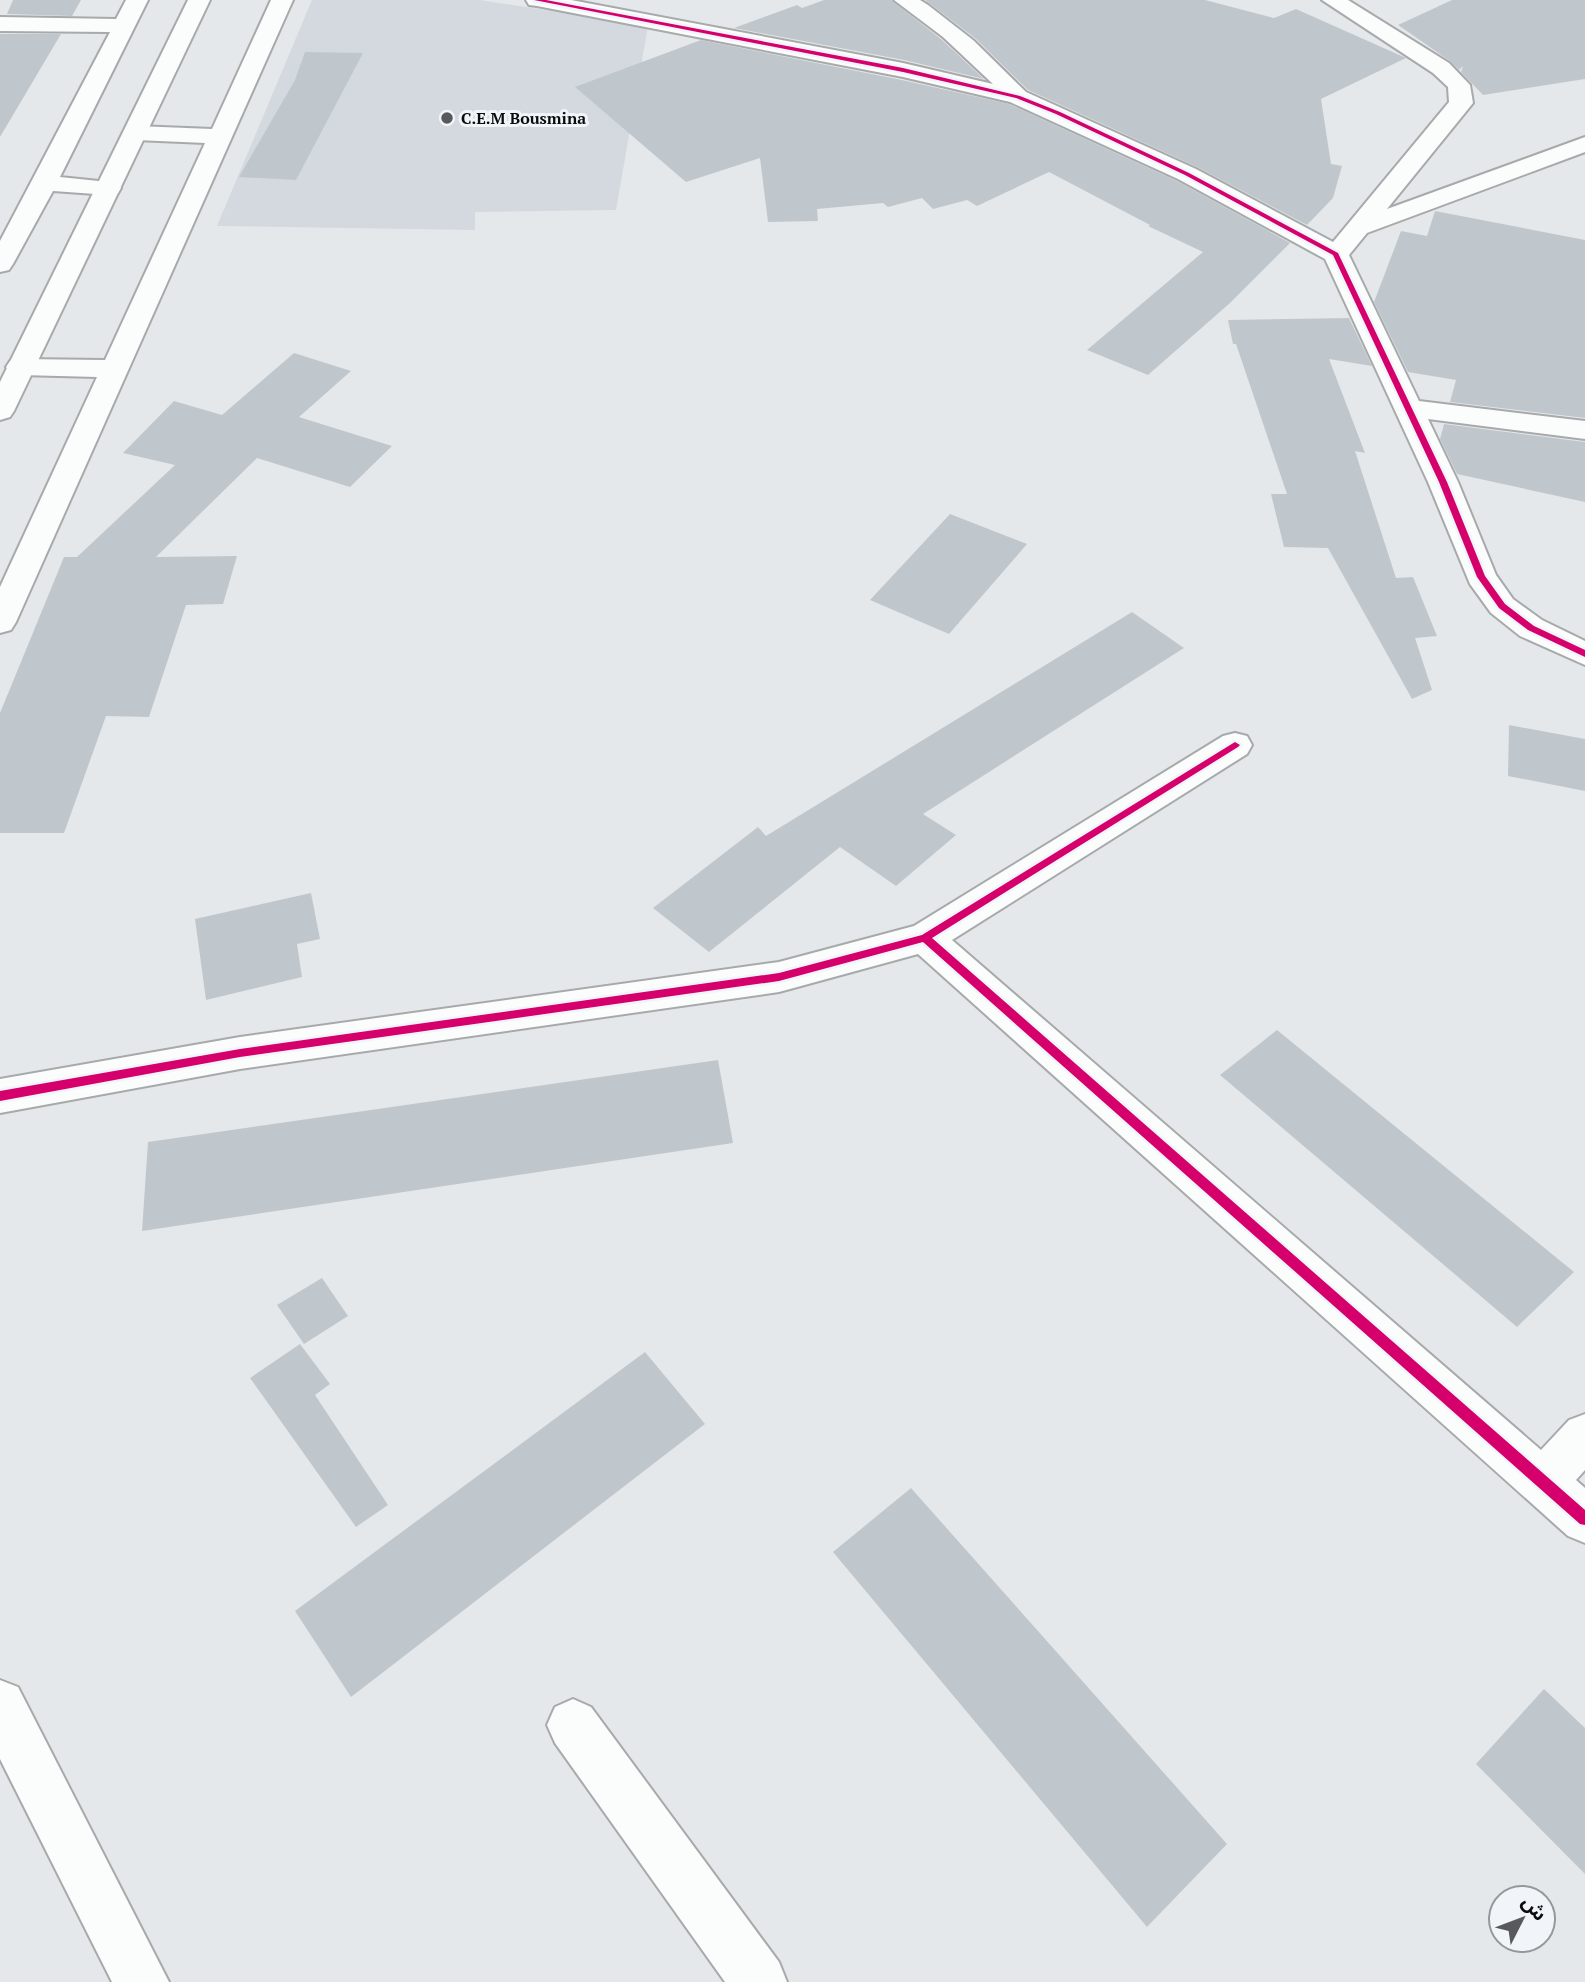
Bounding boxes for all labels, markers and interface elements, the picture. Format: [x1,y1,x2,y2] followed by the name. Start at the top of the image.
[461,107,586,129] place label: C.E.M Bousmina
[439,110,455,126] marker: C.E.M Bousmina
[1487,1884,1557,1954] north arrow
[1517,1889,1553,1925] text: ش

